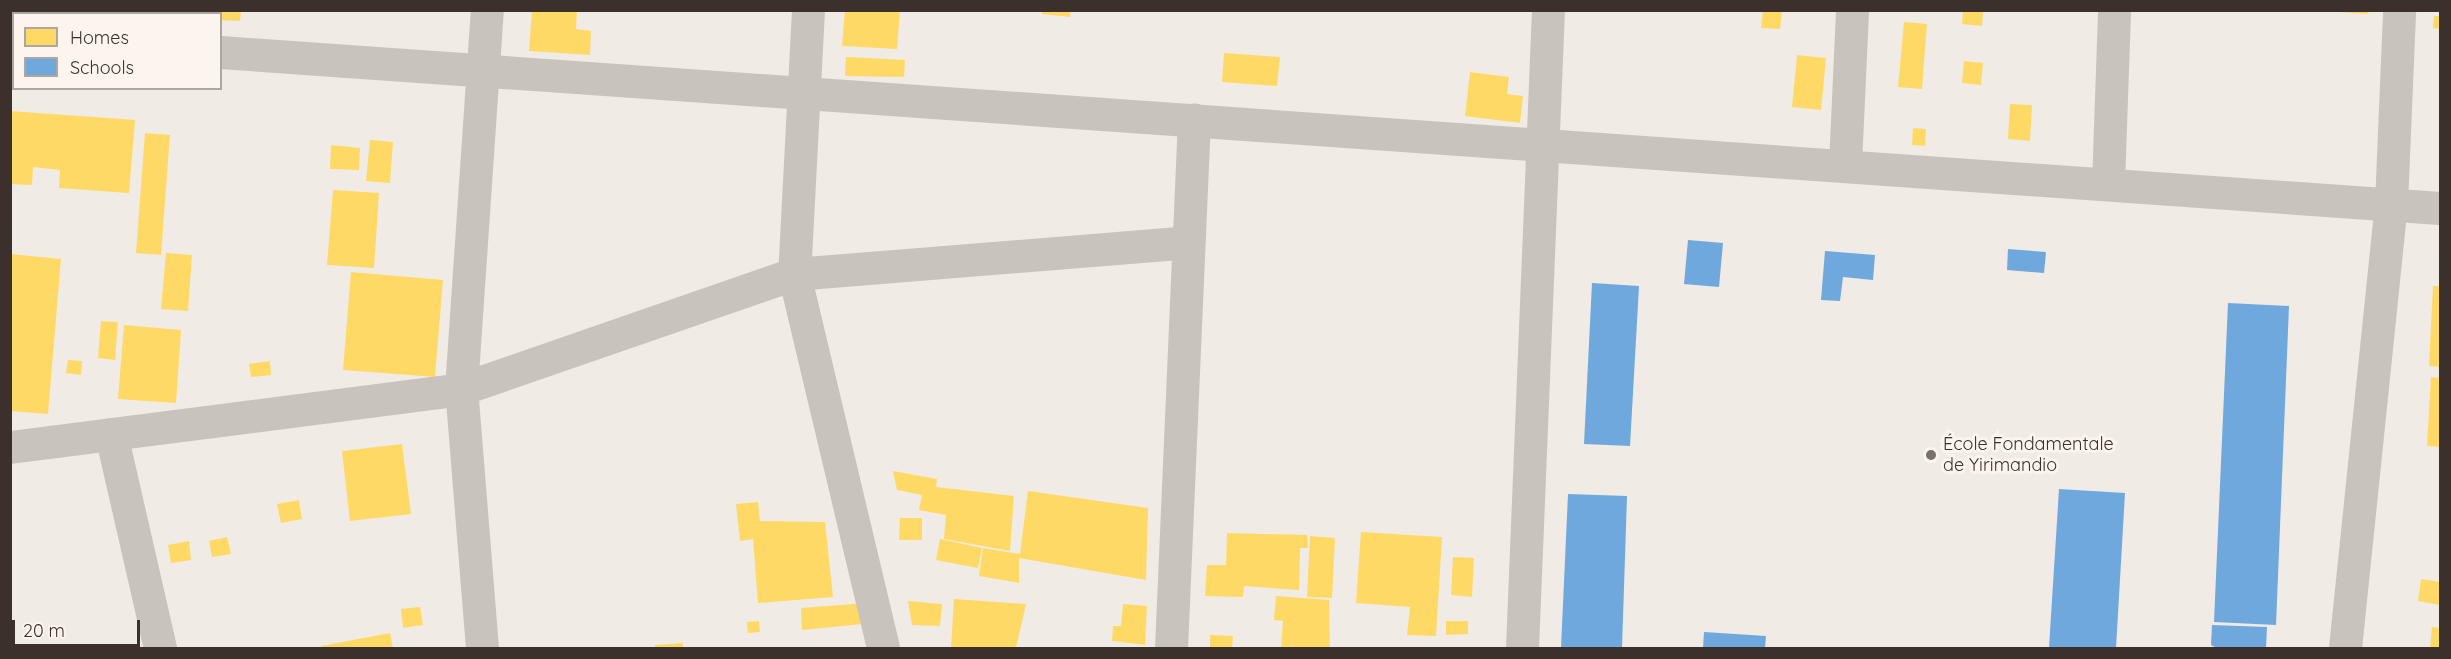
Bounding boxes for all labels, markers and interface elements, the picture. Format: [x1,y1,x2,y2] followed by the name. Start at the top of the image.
[12,12,222,90] legend
[70,26,129,49] text: Homes
[70,56,134,79] text: Schools
[1943,434,2114,476] place label: École Fondamentale de Yirimandio
[1924,448,1938,462] marker: École Fondamentale de Yirimandio
[15,608,142,646] scale bar
[23,619,65,642] text: 20 m

